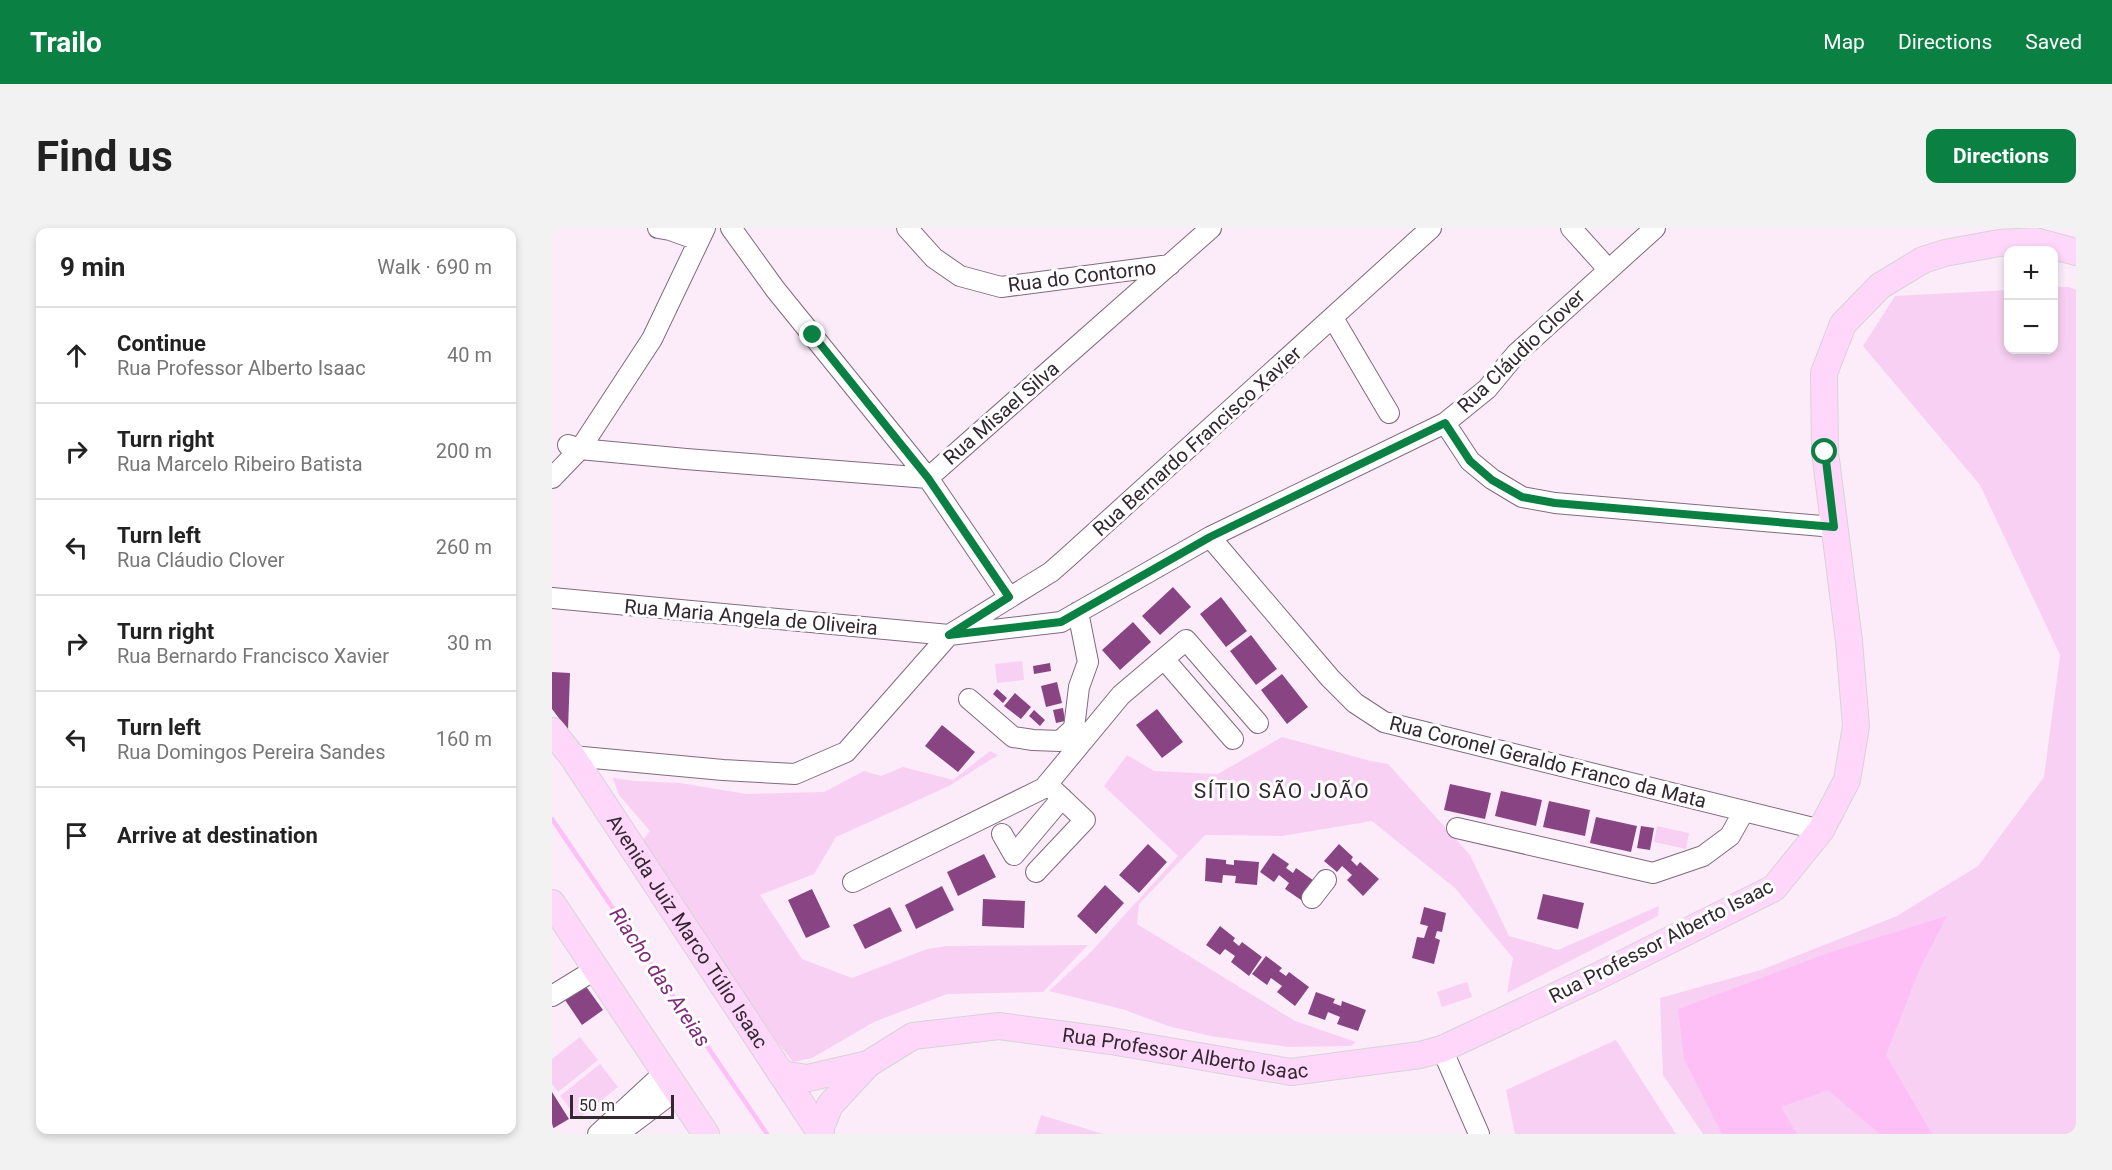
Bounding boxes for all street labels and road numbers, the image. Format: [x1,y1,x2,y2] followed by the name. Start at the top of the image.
[1006,255,1158,297] street label: Rua do Contorno
[1452,284,1590,418] street label: Rua Cláudio Clover
[1088,341,1306,541] street label: Rua Bernardo Francisco Xavier
[938,356,1064,470] street label: Rua Misael Silva
[623,594,879,640] street label: Rua Maria Angela de Oliveira
[1387,711,1709,813] street label: Rua Coronel Geraldo Franco da Mata
[602,810,773,1053] street label: Avenida Juiz Marco Túlio Isaac
[1545,874,1777,1008] street label: Rua Professor Alberto Isaac
[1061,1023,1310,1084] street label: Rua Professor Alberto Isaac

